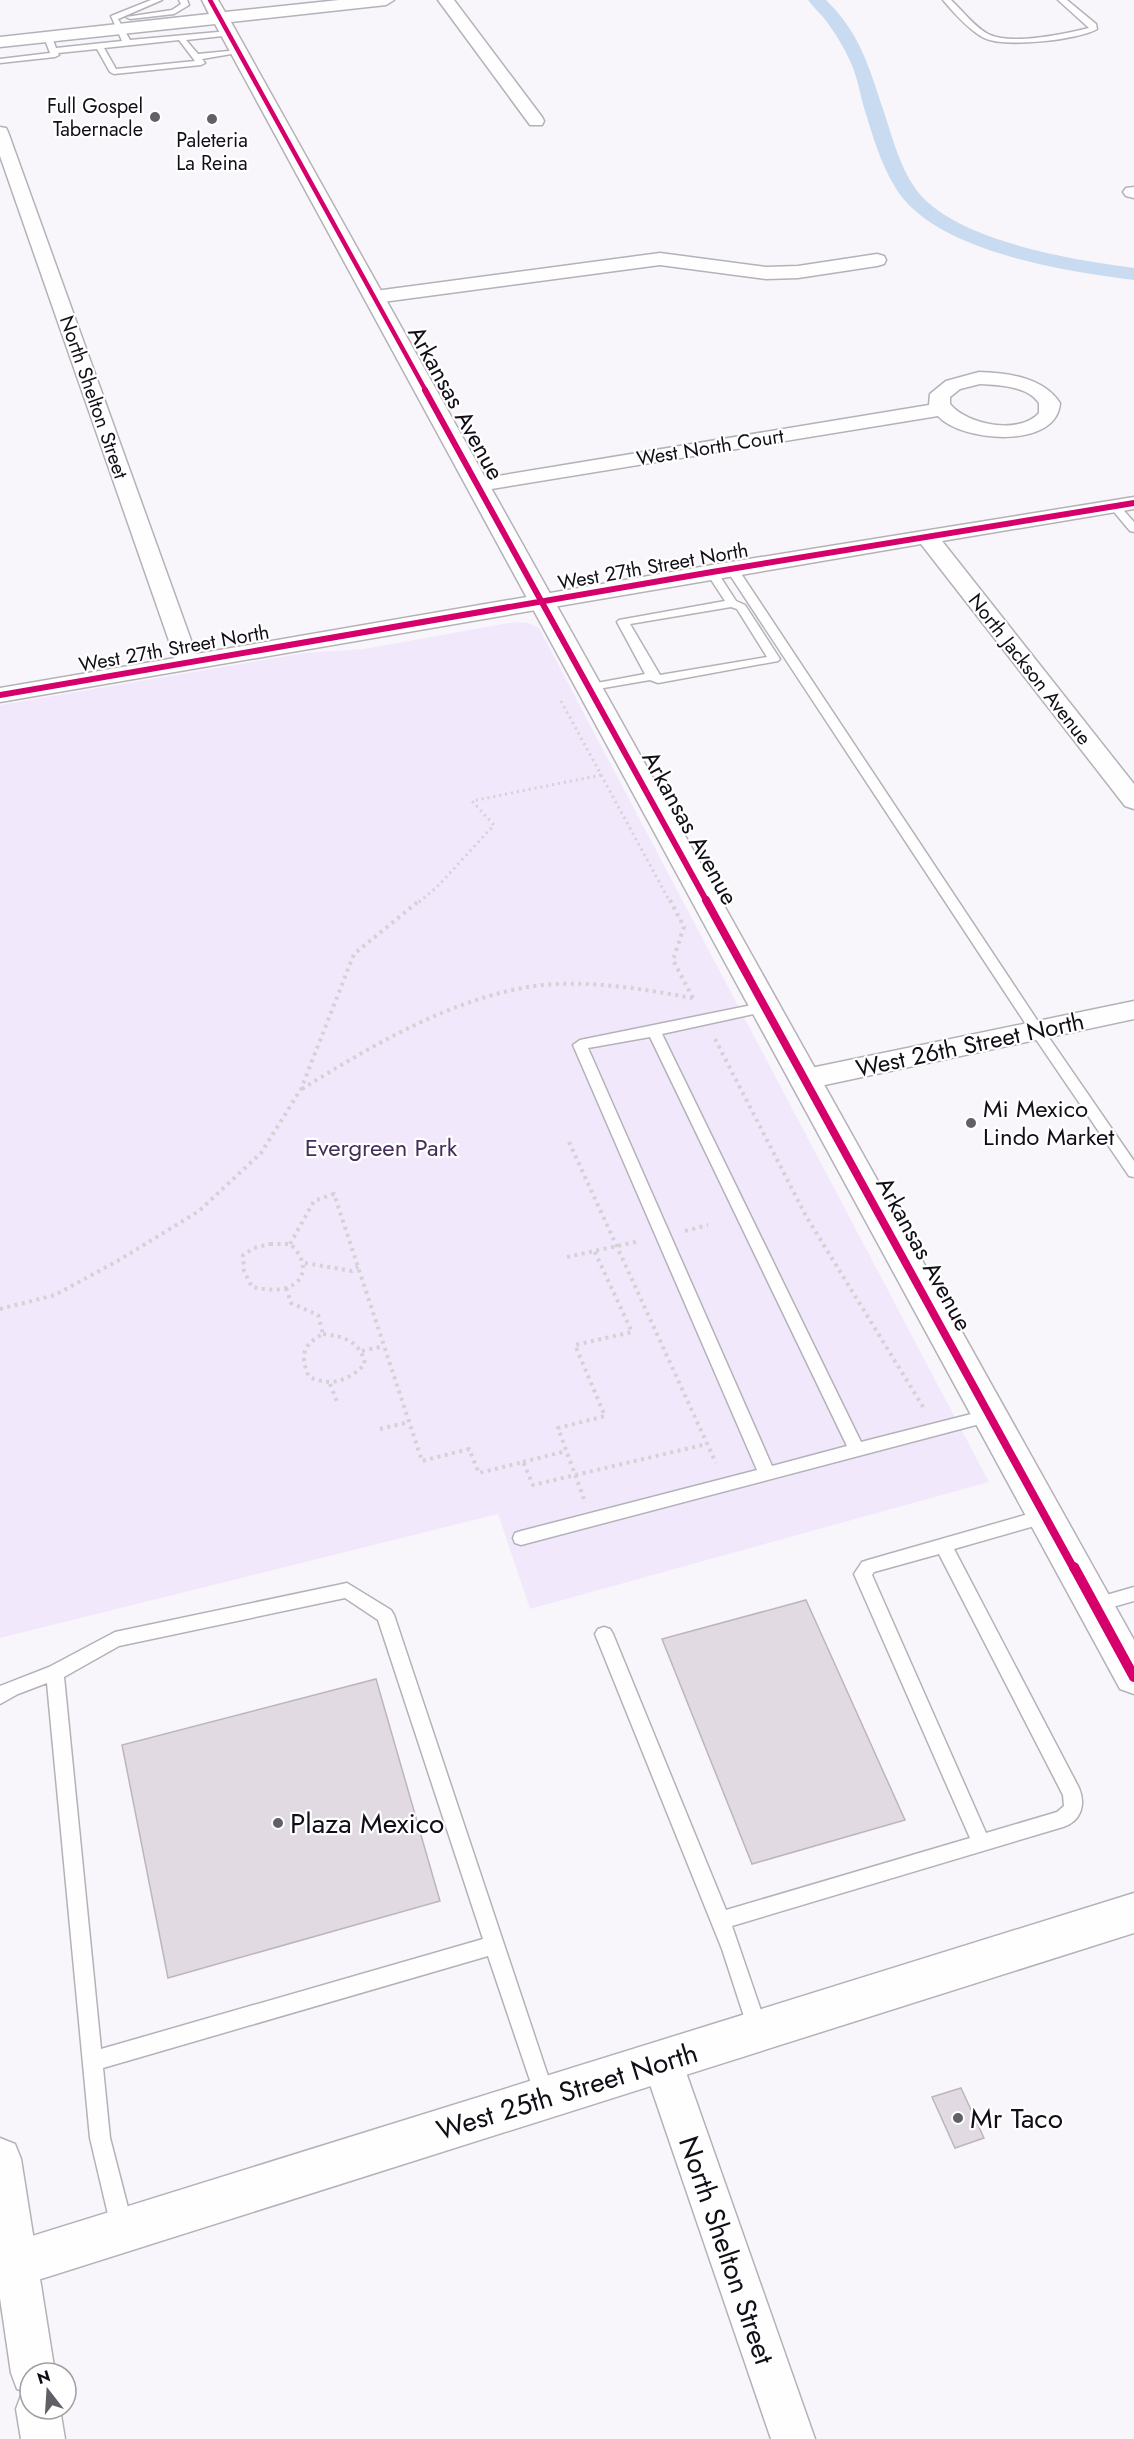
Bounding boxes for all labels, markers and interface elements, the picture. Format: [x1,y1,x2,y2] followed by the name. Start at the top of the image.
[47,92,143,144] place label: Full Gospel Tabernacle
[148,110,162,124] marker: Full Gospel Tabernacle
[205,112,219,126] marker: Paleteria La Reina
[176,126,248,178] place label: Paleteria La Reina
[52,312,135,483] street label: North Shelton Street
[400,319,513,486] street label: Arkansas Avenue
[634,422,786,473] street label: West North Court
[556,535,751,598] street label: West 27th Street North
[961,587,1098,751] street label: North Jackson Avenue
[77,617,272,680] street label: West 27th Street North
[634,744,747,911] street label: Arkansas Avenue
[852,1003,1087,1086] street label: West 26th Street North
[983,1091,1114,1154] place label: Mi Mexico Lindo Market
[964,1116,978,1130] marker: Mi Mexico Lindo Market
[305,1130,458,1165] park label: Evergreen Park
[868,1170,981,1337] street label: Arkansas Avenue
[290,1803,444,1844] place label: Plaza Mexico
[271,1816,285,1830] marker: Plaza Mexico
[432,2032,703,2151] street label: West 25th Street North
[970,2098,1063,2139] place label: Mr Taco
[951,2111,965,2125] marker: Mr Taco
[668,2130,785,2370] street label: North Shelton Street
[18,2361,78,2421] north arrow
[34,2364,53,2390] text: N

